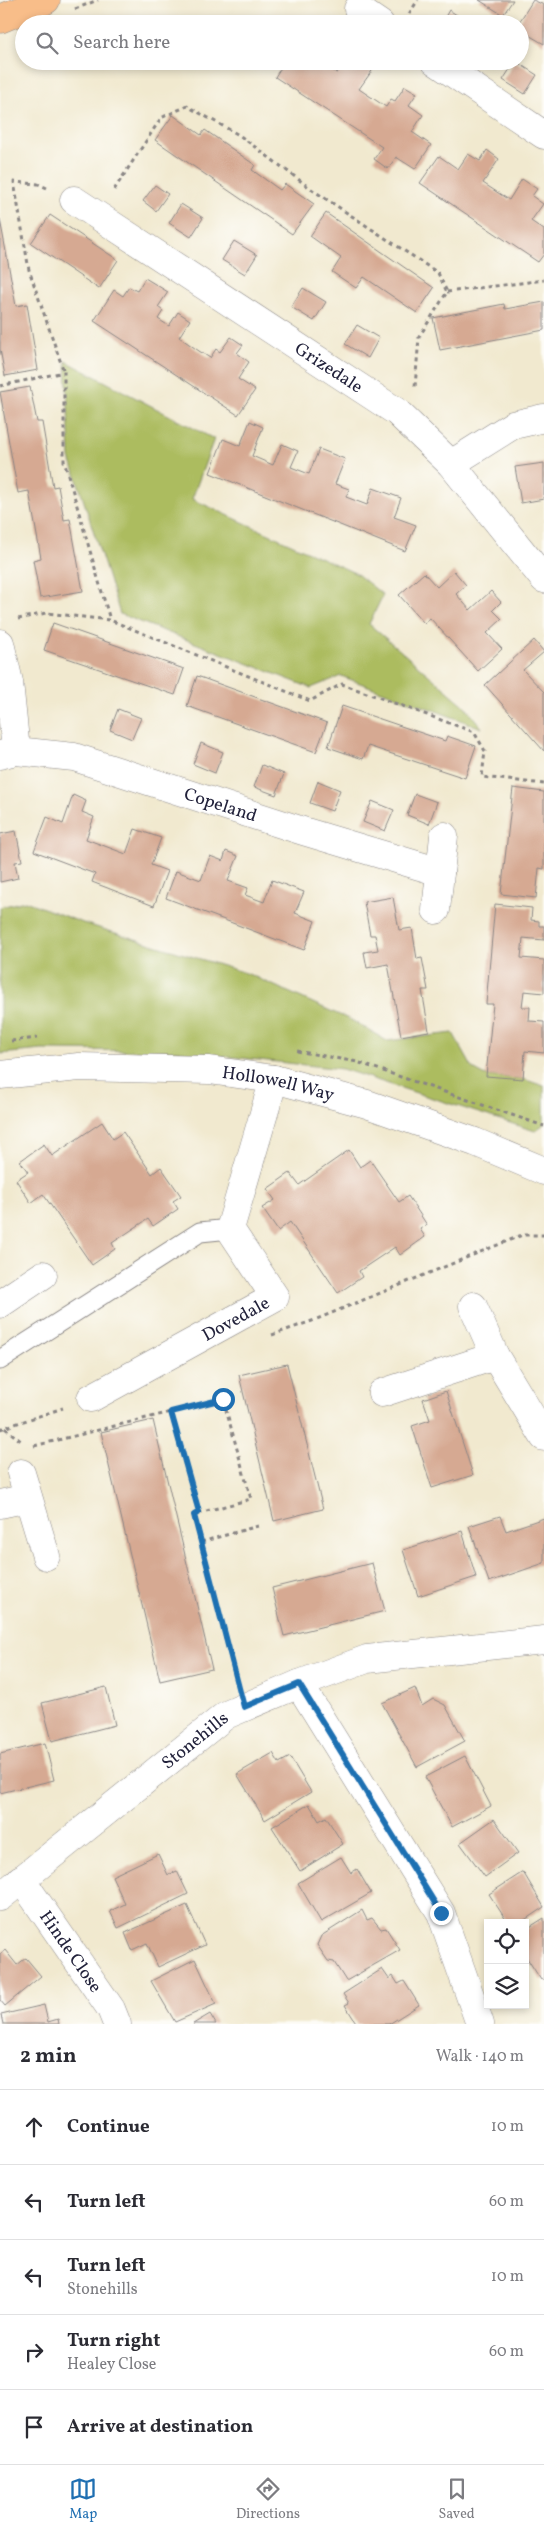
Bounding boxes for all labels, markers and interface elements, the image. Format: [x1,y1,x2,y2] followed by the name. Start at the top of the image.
[15,15,529,70] search box
[33,29,61,57] icon: search
[73,30,170,56] text: Search here
[289,337,367,400] street label: Grizedale
[181,782,260,829] street label: Copeland
[220,1061,337,1109] street label: Hollowell Way
[198,1291,275,1349] street label: Dovedale
[212,1388,235,1411] route start
[157,1707,234,1776] street label: Stonehills
[430,1902,453,1925] route end
[33,1906,107,1998] street label: Hinde Close
[484,1919,529,2009] map controls
[484,1919,529,1964] button: locate
[484,1964,529,2009] button: layers
[20,2042,77,2071] text: 2 min
[436,2046,524,2068] text: Walk · 140 m
[20,2113,48,2141] icon: ahead
[67,2114,150,2140] text: Continue
[491,2116,524,2138] text: 10 m
[20,2188,48,2216] icon: left
[67,2189,146,2215] text: Turn left
[489,2191,524,2213] text: 60 m
[67,2253,146,2279] text: Turn left
[20,2263,48,2291] icon: left
[491,2266,524,2288] text: 10 m
[67,2279,138,2301] text: Stonehills
[67,2328,160,2354] text: Turn right
[20,2338,48,2366] icon: right
[489,2341,524,2363] text: 60 m
[67,2354,156,2376] text: Healey Close
[20,2413,48,2441] icon: arrive
[67,2414,253,2440] text: Arrive at destination
[69,2475,97,2524] tab: Map
[236,2475,300,2524] tab: Directions
[439,2475,475,2524] tab: Saved

